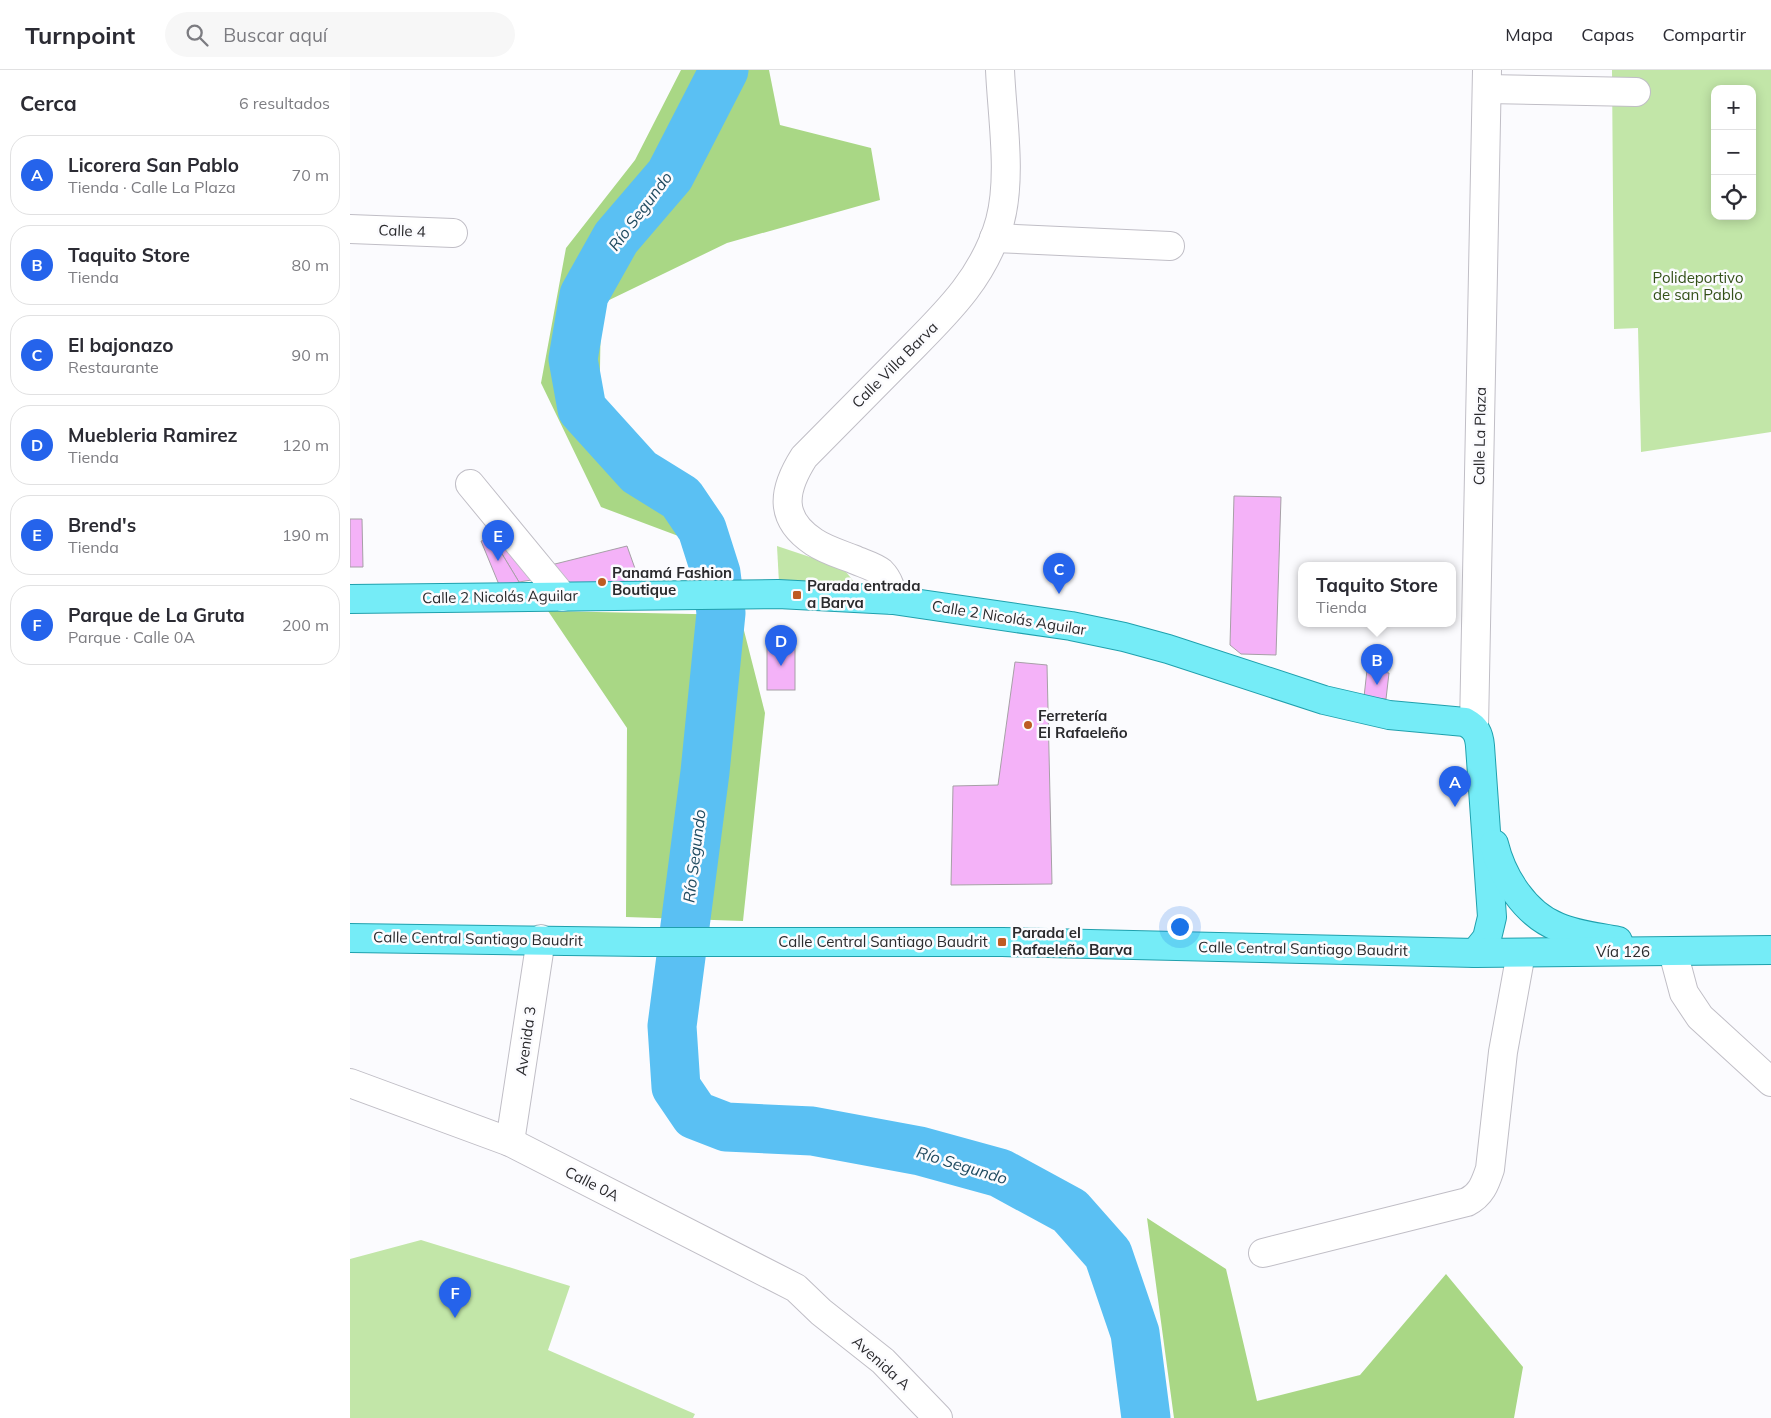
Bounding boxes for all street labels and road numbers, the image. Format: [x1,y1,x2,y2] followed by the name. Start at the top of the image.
[378,220,426,241] street label: Calle 4
[848,318,942,412] street label: Calle Villa Barva
[1469,387,1490,485] street label: Calle La Plaza
[422,586,579,607] street label: Calle 2 Nicolás Aguilar
[931,596,1088,639] street label: Calle 2 Nicolás Aguilar
[373,927,583,950] street label: Calle Central Santiago Baudrit
[778,932,988,951] street label: Calle Central Santiago Baudrit
[1198,937,1408,960] street label: Calle Central Santiago Baudrit
[1596,942,1650,961] street label: Vía 126
[511,1005,540,1077] street label: Avenida 3
[562,1162,622,1205] street label: Calle 0A
[848,1331,914,1394] street label: Avenida A

